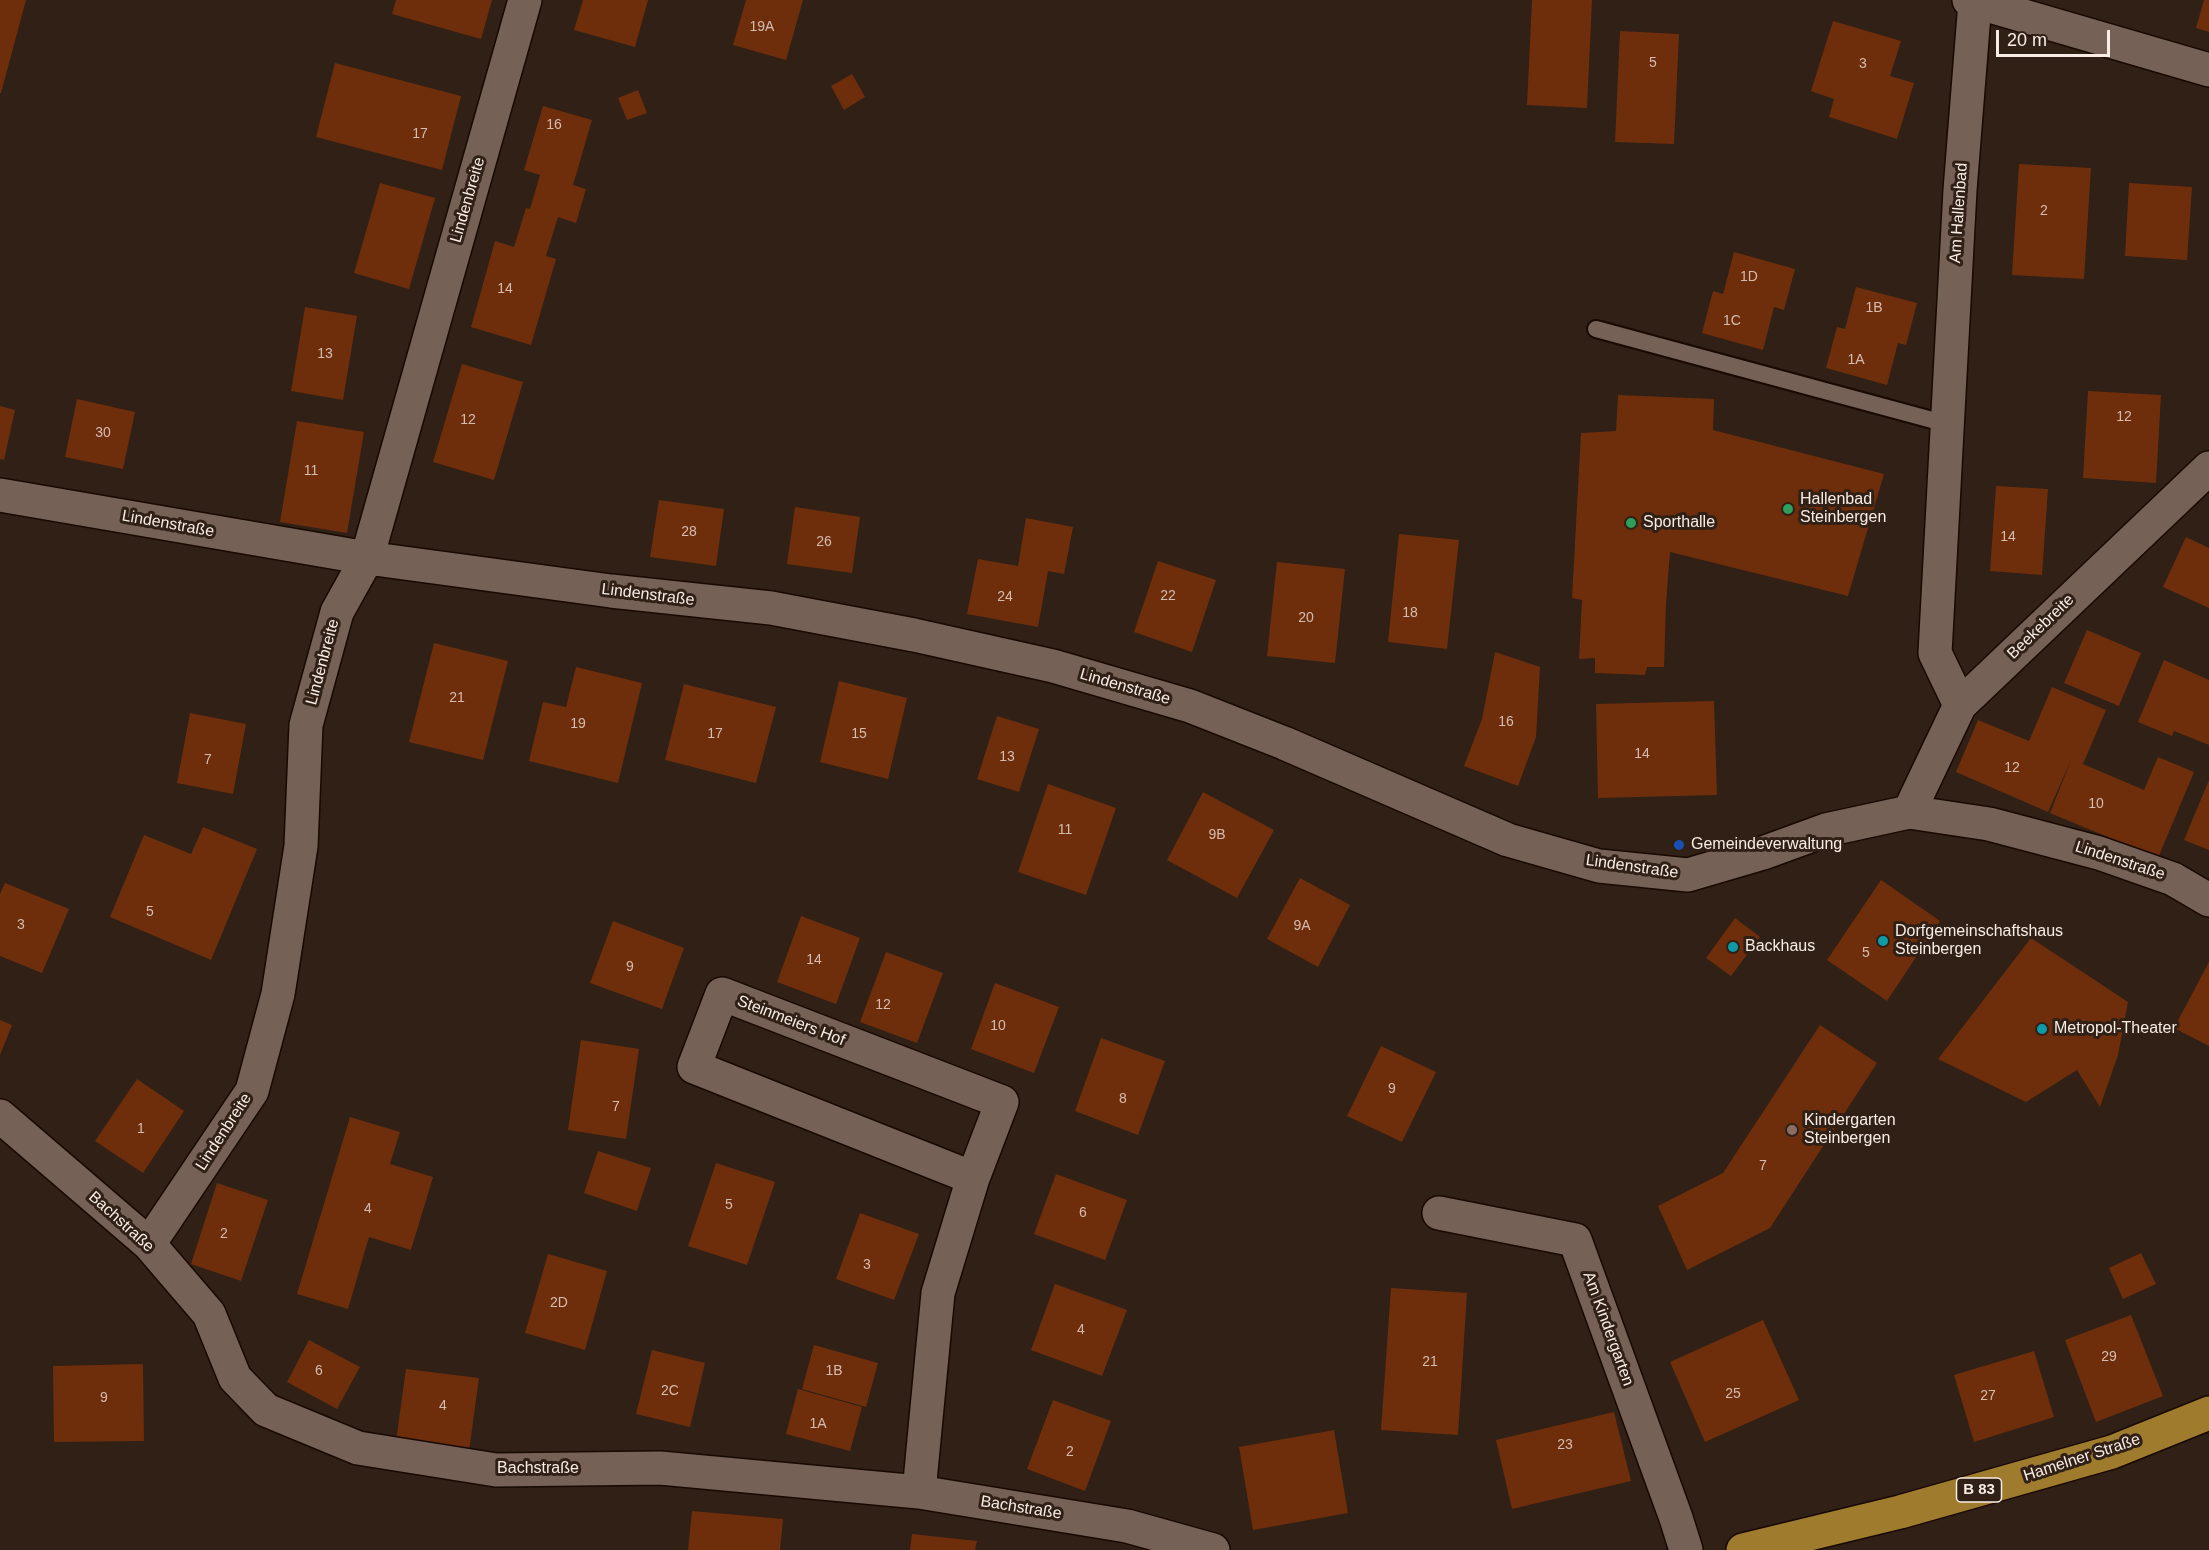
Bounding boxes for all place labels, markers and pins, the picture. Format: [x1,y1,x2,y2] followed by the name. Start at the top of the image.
[1800,490,1886,528] place label: Hallenbad Steinbergen
[1781,502,1795,516] marker: Hallenbad Steinbergen
[1643,513,1715,533] place label: Sporthalle
[1624,516,1638,530] marker: Sporthalle
[1691,835,1842,855] place label: Gemeindeverwaltung
[1672,838,1686,852] marker: Gemeindeverwaltung
[1895,922,2063,960] place label: Dorfgemeinschaftshaus Steinbergen
[1876,934,1890,948] marker: Dorfgemeinschaftshaus Steinbergen
[1745,937,1815,957] place label: Backhaus
[1726,940,1740,954] marker: Backhaus
[2054,1019,2177,1039] place label: Metropol-Theater
[2035,1022,2049,1036] marker: Metropol-Theater
[1804,1111,1896,1149] place label: Kindergarten Steinbergen
[1785,1123,1799,1137] marker: Kindergarten Steinbergen

